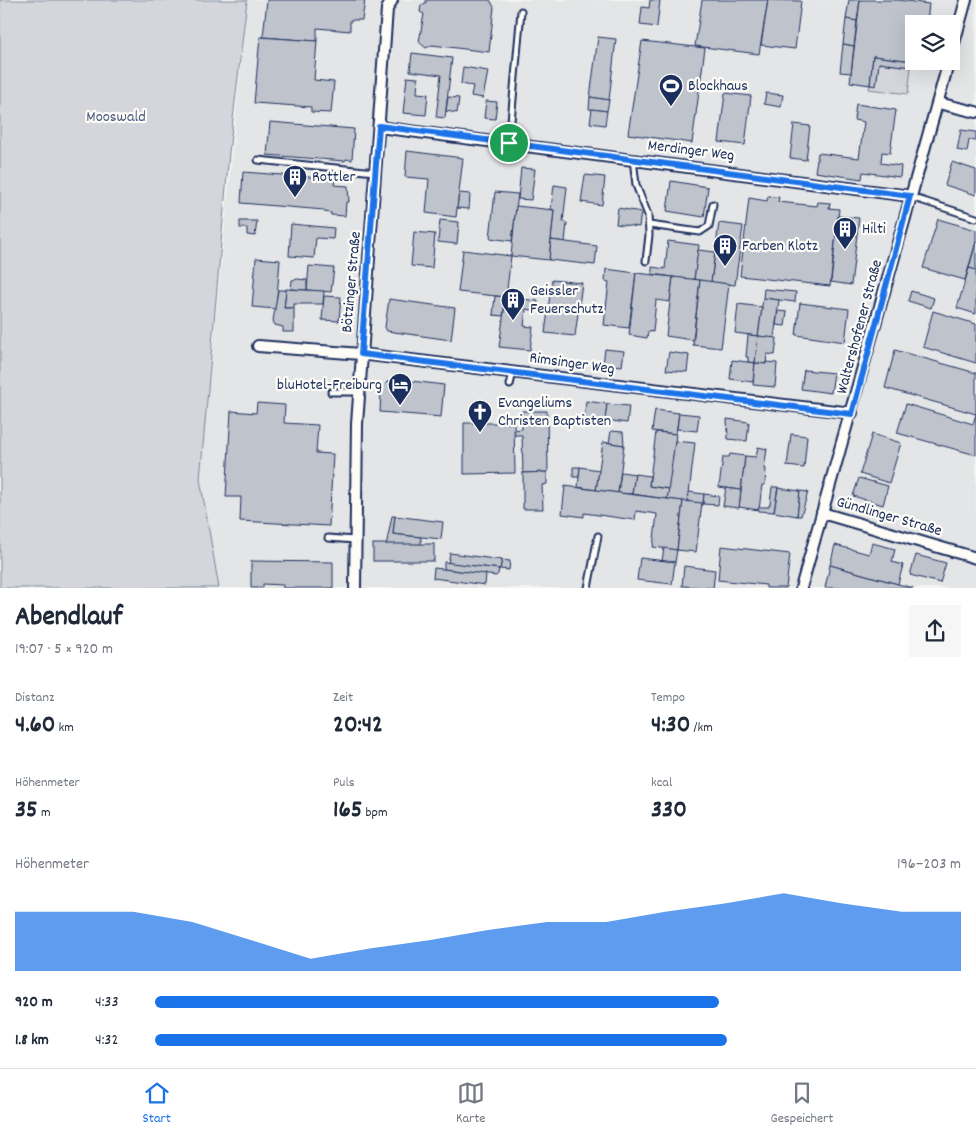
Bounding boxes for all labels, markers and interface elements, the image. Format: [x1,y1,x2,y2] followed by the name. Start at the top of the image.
[905,15,960,70] map controls
[905,15,960,70] button: layers
[658,73,684,107] sports icon: Blockhaus
[688,75,748,98] place label: Blockhaus
[86,106,146,129] park label: Mooswald
[488,122,530,164] pin
[495,129,523,157] icon: arrive
[646,134,736,168] street label: Merdinger Weg
[282,164,308,198] building icon: Rottler
[312,166,356,189] place label: Rottler
[832,216,858,250] building icon: Hilti
[862,218,886,241] place label: Hilti
[336,230,368,334] street label: Bötzinger Straße
[712,233,738,267] building icon: Farben Klotz
[742,235,818,258] place label: Farben Klotz
[831,257,889,397] street label: Waltershofener Straße
[530,280,603,321] place label: Geissler Feuerschutz
[500,287,526,321] building icon: Geissler Feuerschutz
[528,347,616,381] street label: Rimsinger Weg
[387,372,413,406] hotel icon: bluHotel-Freiburg
[277,374,382,397] place label: bluHotel-Freiburg
[498,392,611,433] place label: Evangeliums Christen Baptisten
[467,399,493,433] church icon: Evangeliums Christen Baptisten
[834,491,944,543] street label: Gündlinger Straße
[15,599,123,639] text: Abendlauf
[909,605,961,657] button: share
[15,638,113,661] text: 19:07 · 5 × 920 m
[15,688,54,708] text: Distanz
[333,688,353,708] text: Zeit
[651,688,685,708] text: Tempo
[15,708,55,744] text: 4.60
[333,708,383,744] text: 20:42
[651,708,690,744] text: 4:30
[55,718,74,738] text: km
[690,718,713,738] text: /km
[15,773,80,793] text: Höhenmeter
[333,773,355,793] text: Puls
[651,773,672,793] text: kcal
[15,793,38,829] text: 35
[333,793,362,829] text: 165
[651,793,687,829] text: 330
[38,803,51,823] text: m
[362,803,388,823] text: bpm
[15,853,89,876] text: Höhenmeter
[897,853,961,876] text: 196–203 m
[15,991,53,1014] text: 920 m
[95,991,119,1014] text: 4:33
[15,1029,49,1052] text: 1.8 km
[95,1029,118,1052] text: 4:32
[143,1079,171,1129] tab: Start
[456,1079,485,1129] tab: Karte
[771,1079,833,1129] tab: Gespeichert

